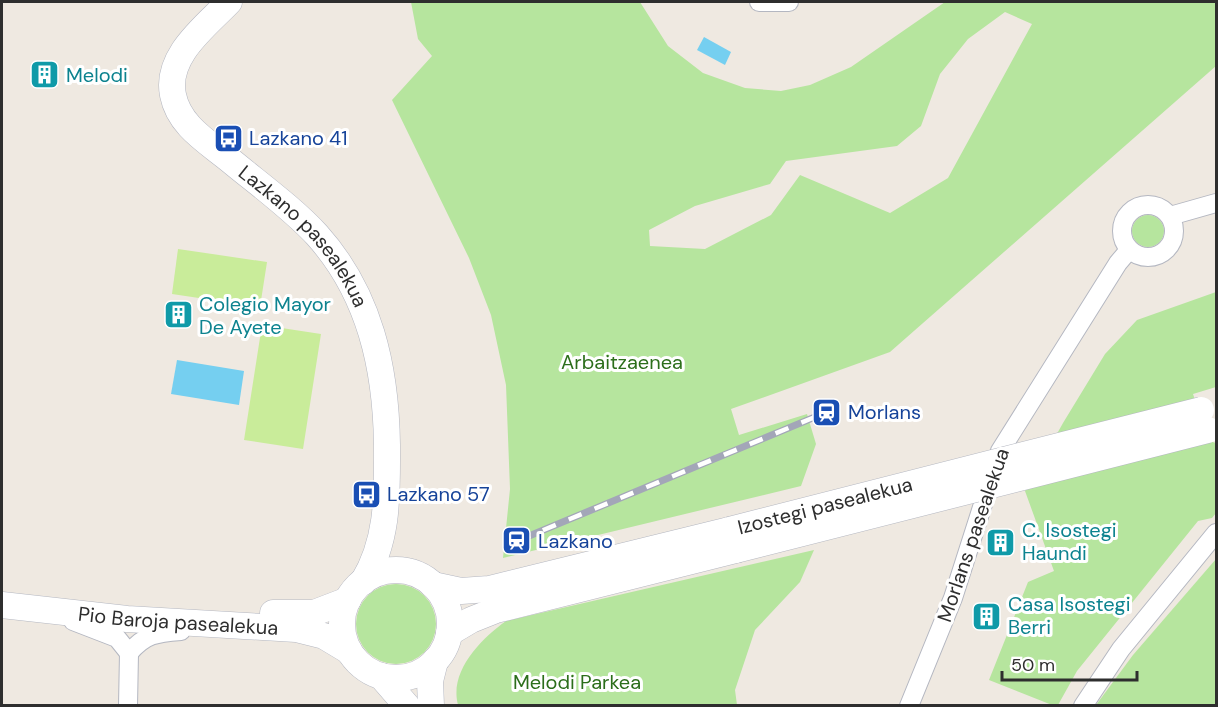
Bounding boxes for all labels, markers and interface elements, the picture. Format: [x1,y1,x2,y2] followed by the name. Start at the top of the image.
[29,59,61,91] building icon: Melodi
[66,62,128,88] place label: Melodi
[212,122,244,154] bus stop icon: Lazkano 41
[249,125,348,151] place label: Lazkano 41
[233,159,374,311] street label: Lazkano pasealekua
[199,291,331,340] place label: Colegio Mayor De Ayete
[162,299,194,331] building icon: Colegio Mayor De Ayete
[561,349,683,375] park label: Arbaitzaenea
[811,396,843,428] station icon: Morlans
[848,399,921,425] place label: Morlans
[931,445,1015,625] street label: Morlans pasealekua
[735,471,915,540] street label: Izostegi pasealekua
[350,478,382,510] bus stop icon: Lazkano 57
[387,481,490,507] place label: Lazkano 57
[1022,517,1117,566] place label: C. Isostegi Haundi
[501,525,533,557] station icon: Lazkano
[985,526,1017,558] building icon: C. Isostegi Haundi
[538,528,613,554] place label: Lazkano
[1008,591,1130,640] place label: Casa Isostegi Berri
[971,600,1003,632] building icon: Casa Isostegi Berri
[77,601,279,641] street label: Pio Baroja pasealekua
[1002,644,1137,682] scale bar
[1011,653,1055,677] text: 50 m
[513,669,641,695] park label: Melodi Parkea

